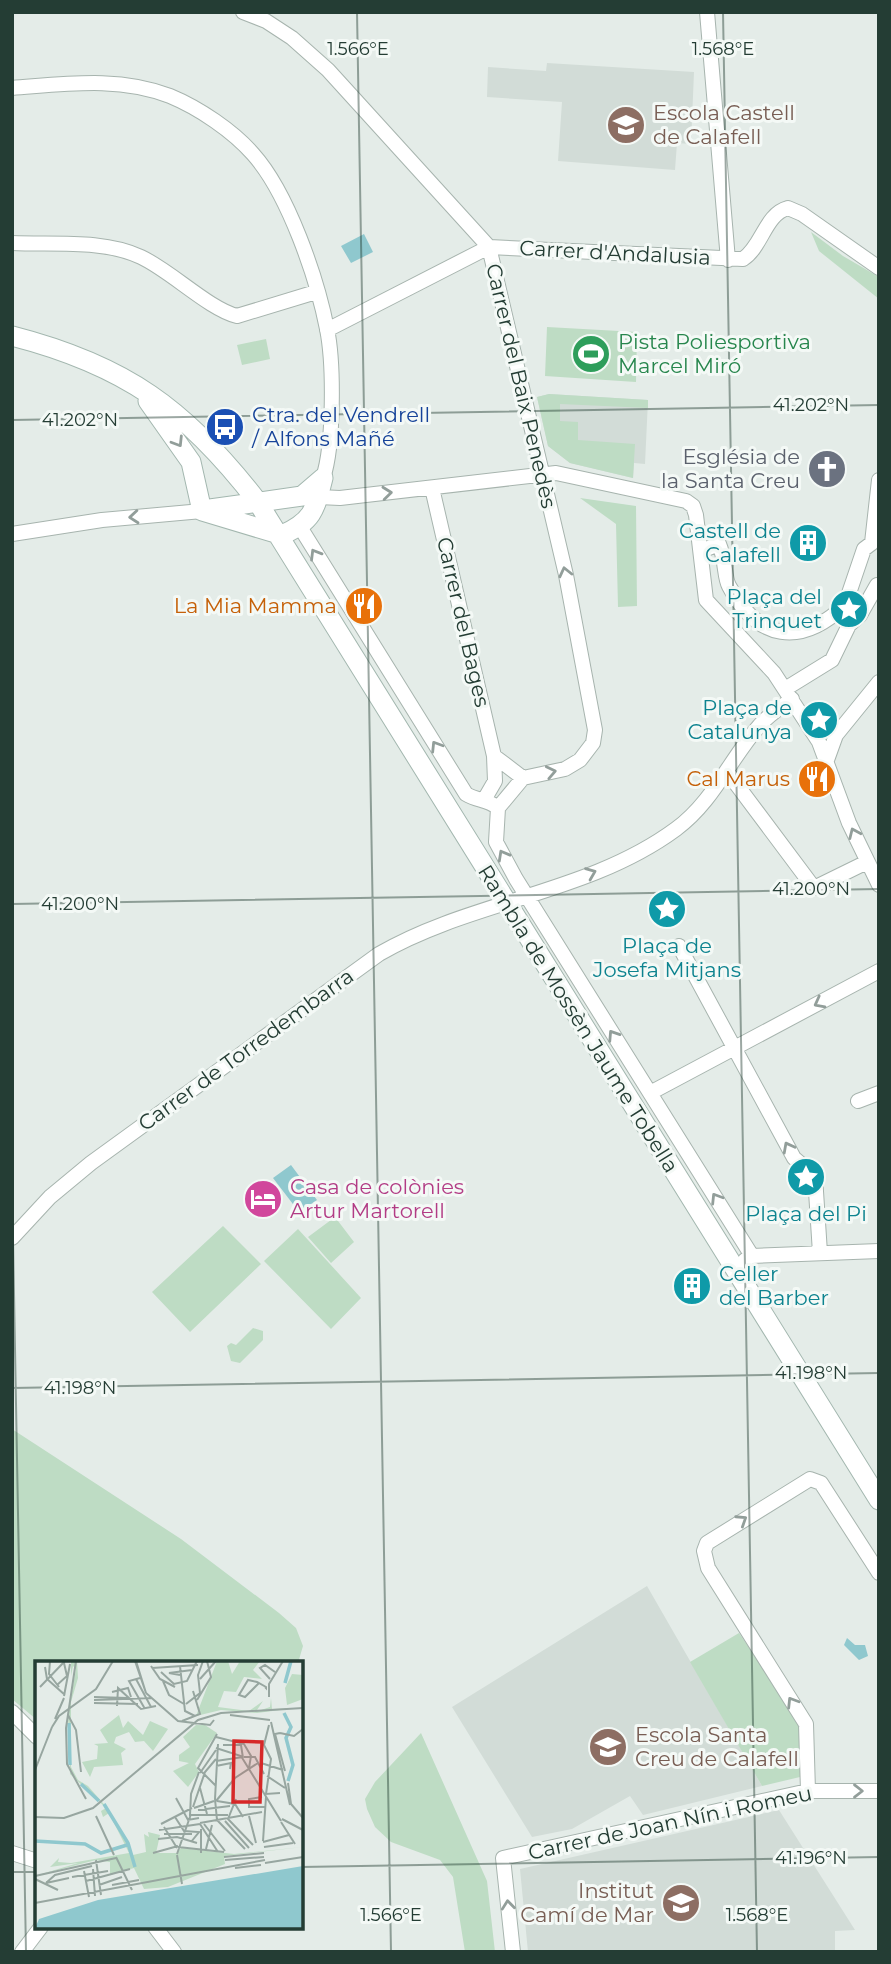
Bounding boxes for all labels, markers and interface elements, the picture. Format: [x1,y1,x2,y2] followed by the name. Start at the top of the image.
[327,38,389,60] text: 1.566°E
[692,38,754,60] text: 1.568°E
[653,100,795,149] place label: Escola Castell de Calafell
[605,104,647,146] school or university icon: Escola Castell de Calafell
[519,235,711,270] street label: Carrer d'Andalusia
[481,261,562,511] street label: Carrer del Baix Penedès
[618,329,811,378] place label: Pista Poliesportiva Marcel Miró
[570,333,612,375] sports icon: Pista Poliesportiva Marcel Miró
[773,394,849,416] text: 41.202°N
[251,402,430,451] place label: Ctra. del Vendrell / Alfons Mañé
[204,406,246,448] bus stop icon: Ctra. del Vendrell / Alfons Mañé
[42,409,118,431] text: 41.202°N
[170,435,183,448] one-way arrow
[661,444,800,493] place label: Església de la Santa Creu
[806,448,848,490] church icon: Església de la Santa Creu
[381,486,392,501] one-way arrow
[128,509,139,524] one-way arrow
[679,518,781,567] place label: Castell de Calafell
[787,522,829,564] building icon: Castell de Calafell
[432,534,495,709] street label: Carrer del Bages
[310,548,323,561] one-way arrow
[559,566,573,578] one-way arrow
[727,584,822,633] place label: Plaça del Trinquet
[343,585,385,627] restaurant icon: La Mia Mamma
[828,588,870,630] place icon: Plaça del Trinquet
[174,593,337,618] place label: La Mia Mamma
[687,695,792,744] place label: Plaça de Catalunya
[798,699,840,741] place icon: Plaça de Catalunya
[431,741,444,754] one-way arrow
[796,758,838,800] restaurant icon: Cal Marus
[545,766,557,781] one-way arrow
[687,766,790,791] place label: Cal Marus
[848,828,862,840] one-way arrow
[498,850,511,862] one-way arrow
[473,860,684,1177] street label: Rambla de Mossèn Jaume Tobella
[585,867,597,881] one-way arrow
[772,878,850,900] text: 41.200°N
[646,888,688,930] place icon: Plaça de Josefa Mitjans
[41,893,119,915] text: 41.200°N
[592,933,741,982] place label: Plaça de Josefa Mitjans
[133,963,358,1136] street label: Carrer de Torredembarra
[813,994,826,1008] one-way arrow
[609,1030,621,1043] one-way arrow
[783,1142,796,1154] one-way arrow
[785,1156,827,1198] place icon: Plaça del Pi
[290,1174,464,1223] place label: Casa de colònies Artur Martorell
[242,1178,284,1220] hotel icon: Casa de colònies Artur Martorell
[711,1193,724,1206] one-way arrow
[745,1201,867,1226] place label: Plaça del Pi
[719,1261,829,1310] place label: Celler del Barber
[671,1265,713,1307] building icon: Celler del Barber
[775,1362,847,1384] text: 41.198°N
[44,1377,116,1399] text: 41.198°N
[734,1515,747,1528] one-way arrow
[35,1661,303,1929] inset map
[788,1697,801,1710] one-way arrow
[635,1722,799,1771] place label: Escola Santa Creu de Calafell
[587,1726,629,1768] school or university icon: Escola Santa Creu de Calafell
[526,1780,814,1865] street label: Carrer de Joan Nín i Romeu
[853,1783,864,1799] one-way arrow
[775,1847,847,1869] text: 41.196°N
[520,1878,654,1927] place label: Institut Camí de Mar
[660,1882,702,1924] school or university icon: Institut Camí de Mar
[501,1899,516,1910] one-way arrow
[360,1904,422,1926] text: 1.566°E
[726,1904,788,1926] text: 1.568°E

